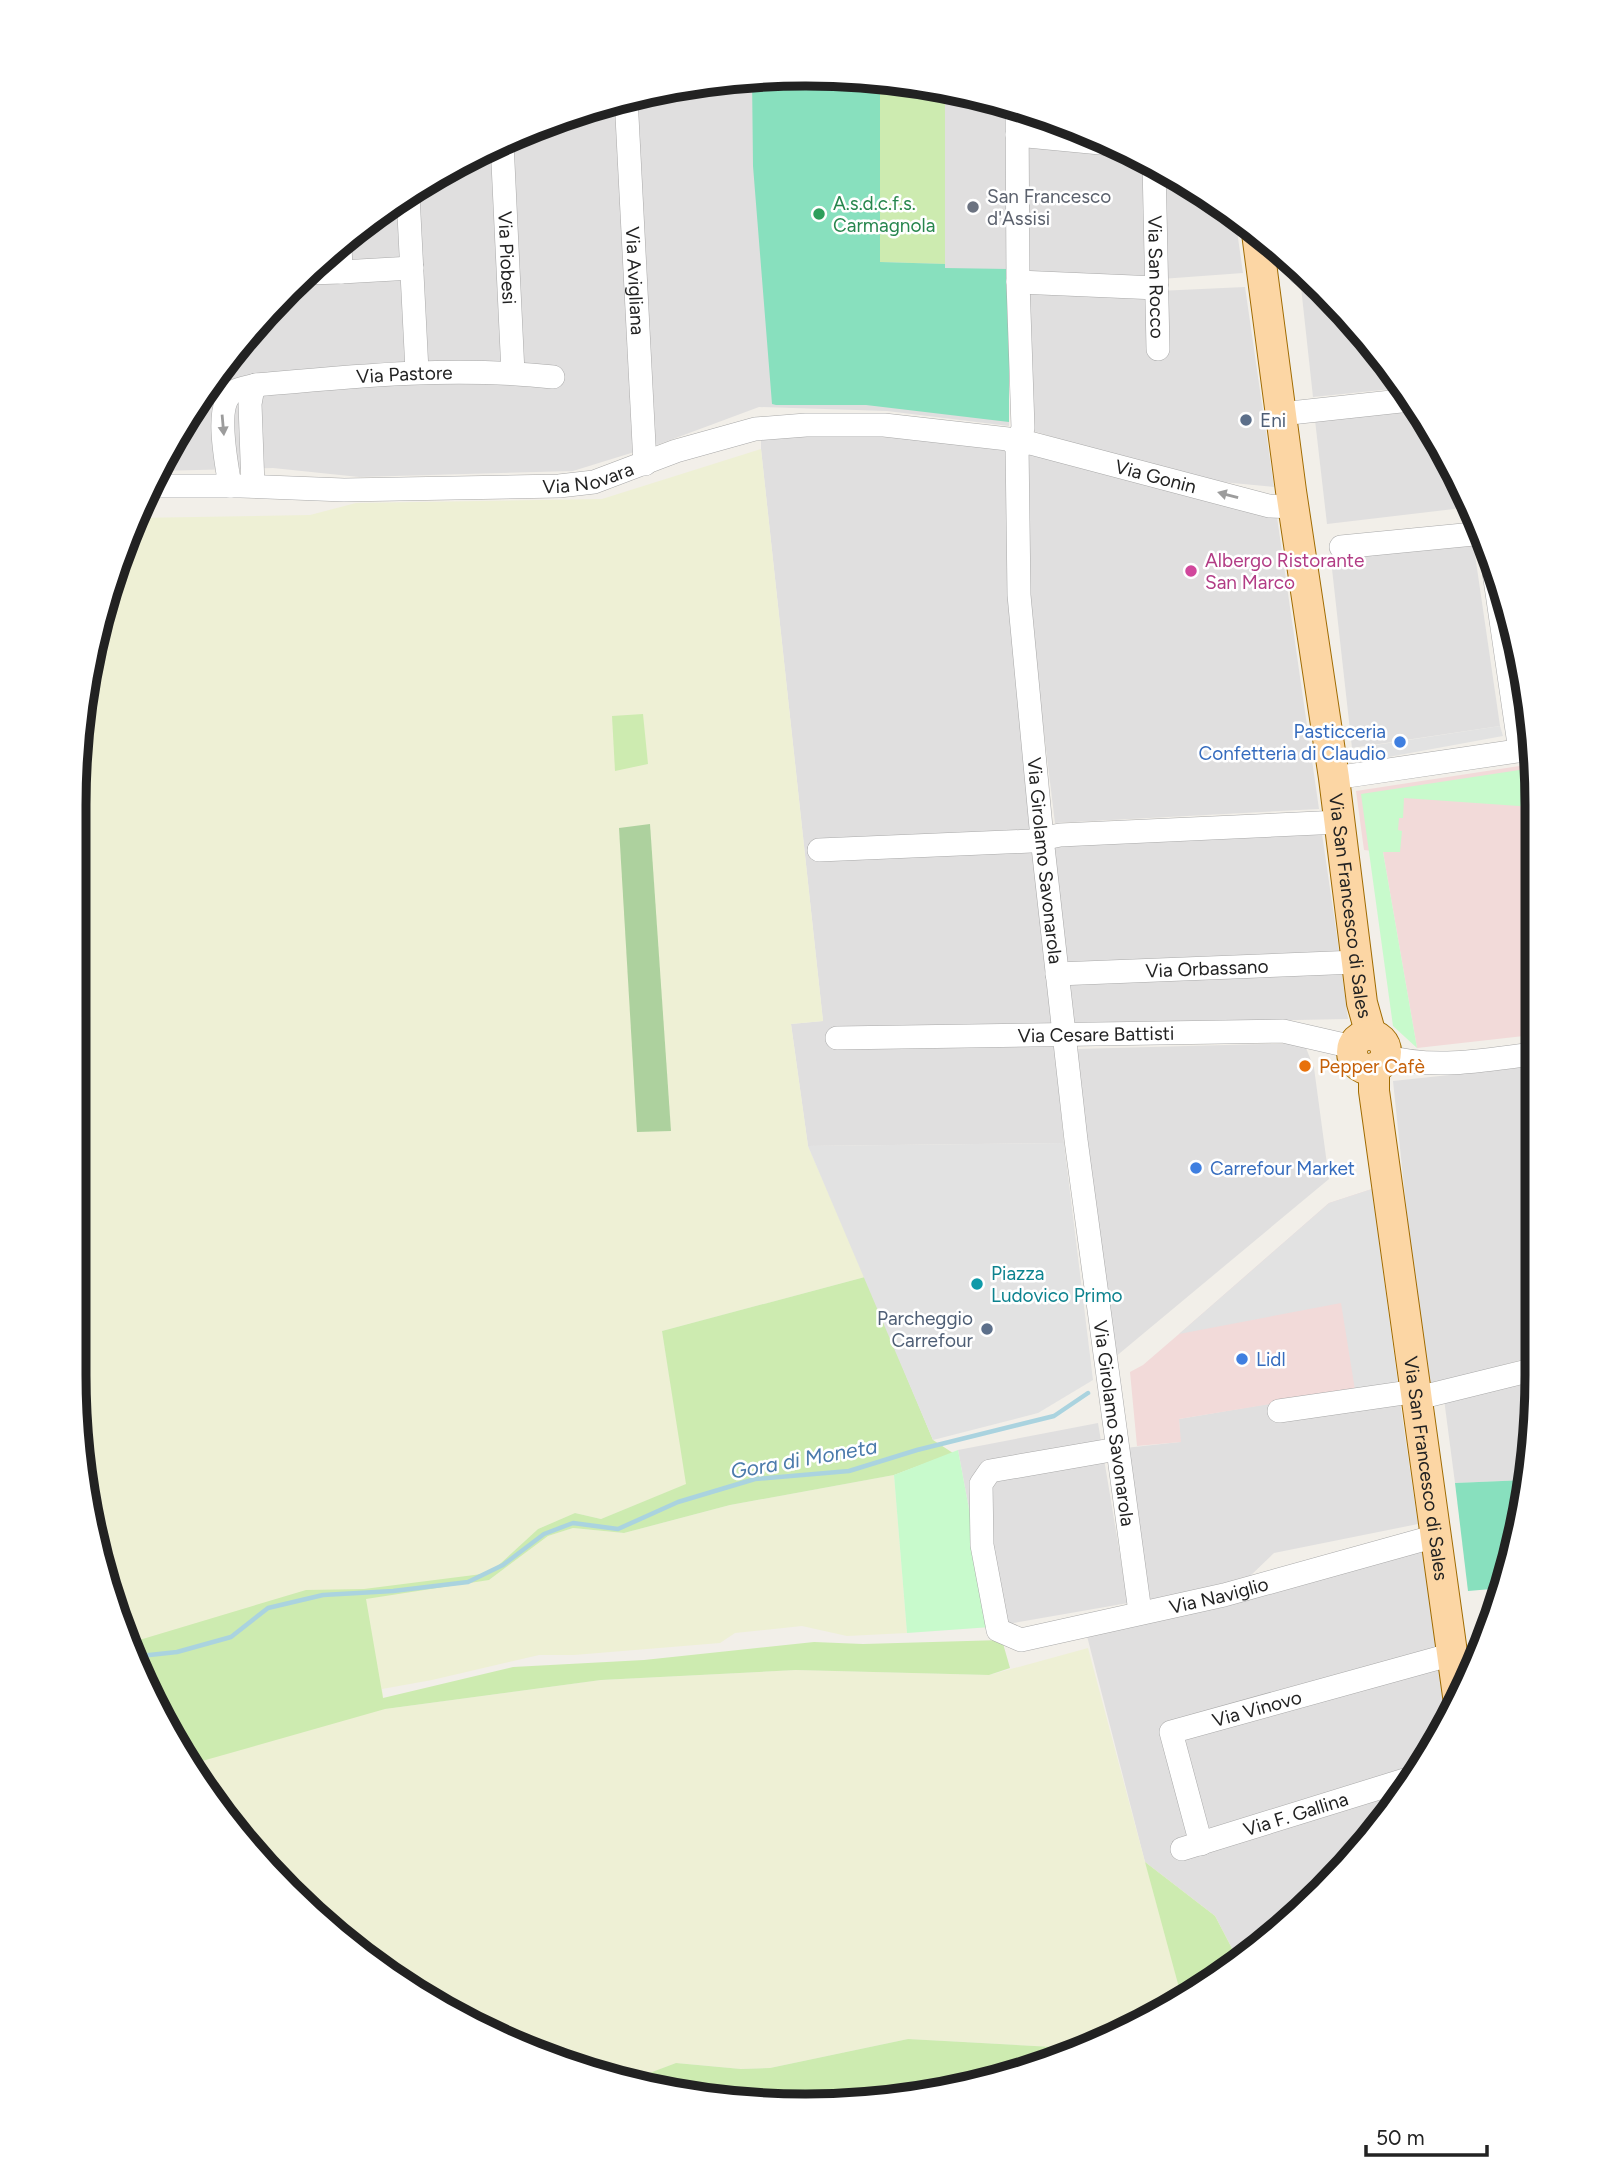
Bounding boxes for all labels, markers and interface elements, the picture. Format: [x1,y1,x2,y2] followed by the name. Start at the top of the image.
[987,185,1111,230] place label: San Francesco d'Assisi
[833,192,935,237] place label: A.s.d.c.f.s. Carmagnola
[965,199,981,215] marker: San Francesco d'Assisi
[811,206,827,222] marker: A.s.d.c.f.s. Carmagnola
[493,211,521,305] street label: Via Piobesi
[1143,215,1169,339] street label: Via San Rocco
[621,226,649,336] street label: Via Avigliana
[356,361,453,388] street label: Via Pastore
[1260,409,1286,432] place label: Eni
[1238,412,1254,428] marker: Eni
[218,414,229,436] one-way arrow
[1113,455,1199,498] street label: Via Gonin
[542,457,637,498] street label: Via Novara
[1217,489,1239,500] one-way arrow
[1205,549,1364,594] place label: Albergo Ristorante San Marco
[1183,563,1199,579] marker: Albergo Ristorante San Marco
[1198,720,1386,765] place label: Pasticceria Confetteria di Claudio
[1392,734,1408,750] marker: Pasticceria Confetteria di Claudio
[1022,756,1067,965] street label: Via Girolamo Savonarola
[1324,792,1377,1021] street label: Via San Francesco di Sales
[1145,955,1269,982] street label: Via Orbassano
[1017,1022,1175,1047] street label: Via Cesare Battisti
[1319,1055,1425,1078] place label: Pepper Cafè
[1297,1058,1313,1074] marker: Pepper Cafè
[1210,1157,1355,1180] place label: Carrefour Market
[1188,1160,1204,1176] marker: Carrefour Market
[991,1262,1123,1307] place label: Piazza Ludovico Primo
[969,1276,985,1292] marker: Piazza Ludovico Primo
[877,1307,974,1352] place label: Parcheggio Carrefour
[1089,1319,1139,1528] street label: Via Girolamo Savonarola
[979,1321,995,1337] marker: Parcheggio Carrefour
[1256,1348,1286,1371] place label: Lidl
[1234,1351,1250,1367] marker: Lidl
[1399,1355,1453,1582] street label: Via San Francesco di Sales
[728,1433,879,1484] water label: Gora di Moneta
[1167,1572,1271,1619] street label: Via Naviglio
[1210,1685,1304,1732] street label: Via Vinovo
[1241,1787,1351,1841] street label: Via F. Gallina
[1366,2114,1487,2158] scale bar
[1376,2125,1425,2150] text: 50 m

